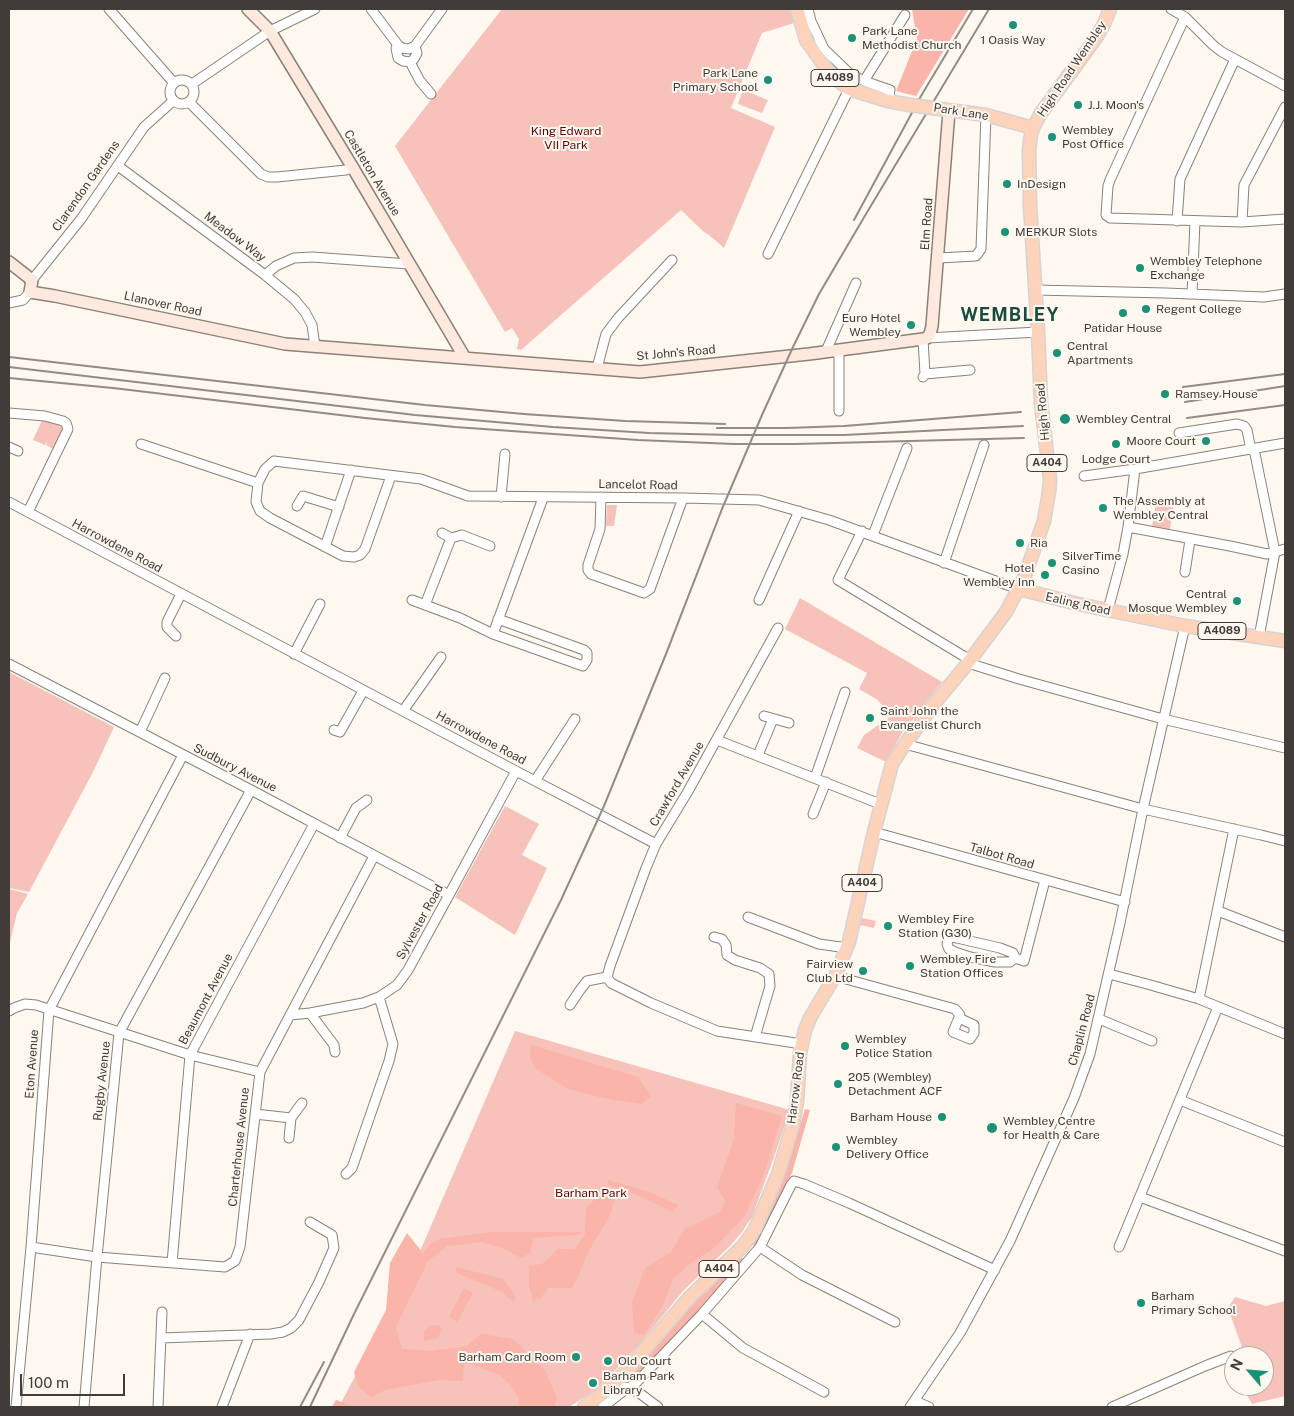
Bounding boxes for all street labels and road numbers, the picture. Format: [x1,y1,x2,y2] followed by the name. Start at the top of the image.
[1035,18,1109,120] street label: High Road Wembley
[811,70,859,86] road number: A4089
[932,101,990,123] street label: Park Lane
[341,127,403,219] street label: Castleton Avenue
[49,138,123,234] street label: Clarendon Gardens
[918,197,936,251] street label: Elm Road
[201,209,269,265] street label: Meadow Way
[123,289,203,319] street label: Llanover Road
[636,342,716,364] street label: St John's Road
[1033,383,1053,441] street label: High Road
[1027,454,1067,472] road number: A404
[598,477,678,493] street label: Lancelot Road
[69,516,165,576] street label: Harrowdene Road
[1044,590,1112,618] street label: Ealing Road
[1198,622,1246,640] road number: A4089
[433,708,529,768] street label: Harrowdene Road
[647,739,707,829] street label: Crawford Avenue
[191,741,279,795] street label: Sudbury Avenue
[968,840,1036,872] street label: Talbot Road
[842,874,882,891] road number: A404
[393,882,447,962] street label: Sylvester Road
[176,951,236,1047] street label: Beaumont Avenue
[1065,992,1099,1068] street label: Chaplin Road
[22,1029,42,1099] street label: Eton Avenue
[91,1040,113,1122] street label: Rugby Avenue
[784,1051,808,1125] street label: Harrow Road
[226,1087,252,1207] street label: Charterhouse Avenue
[699,1260,739,1278] road number: A404

